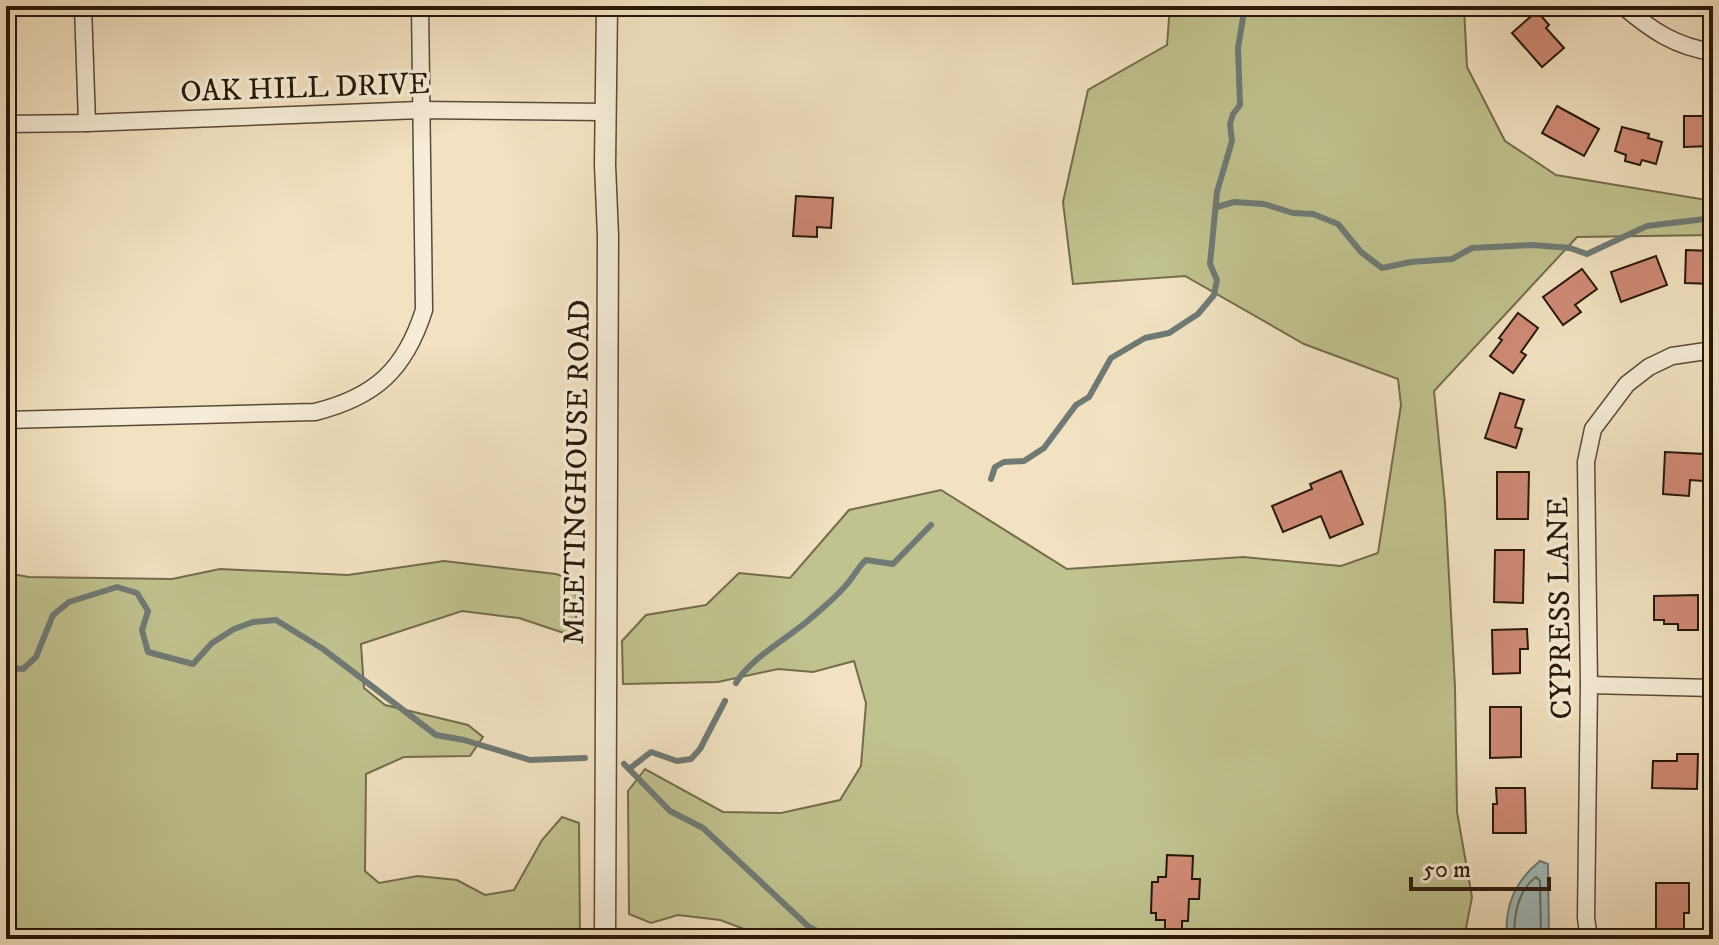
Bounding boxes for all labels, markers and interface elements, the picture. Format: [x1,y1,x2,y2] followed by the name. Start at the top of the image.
[180,66,430,111] street label: OAK HILL DRIVE
[556,299,599,645] street label: MEETINGHOUSE ROAD
[1540,496,1581,720] street label: CYPRESS LANE
[1411,841,1549,891] scale bar
[1423,855,1471,885] text: 50 m

